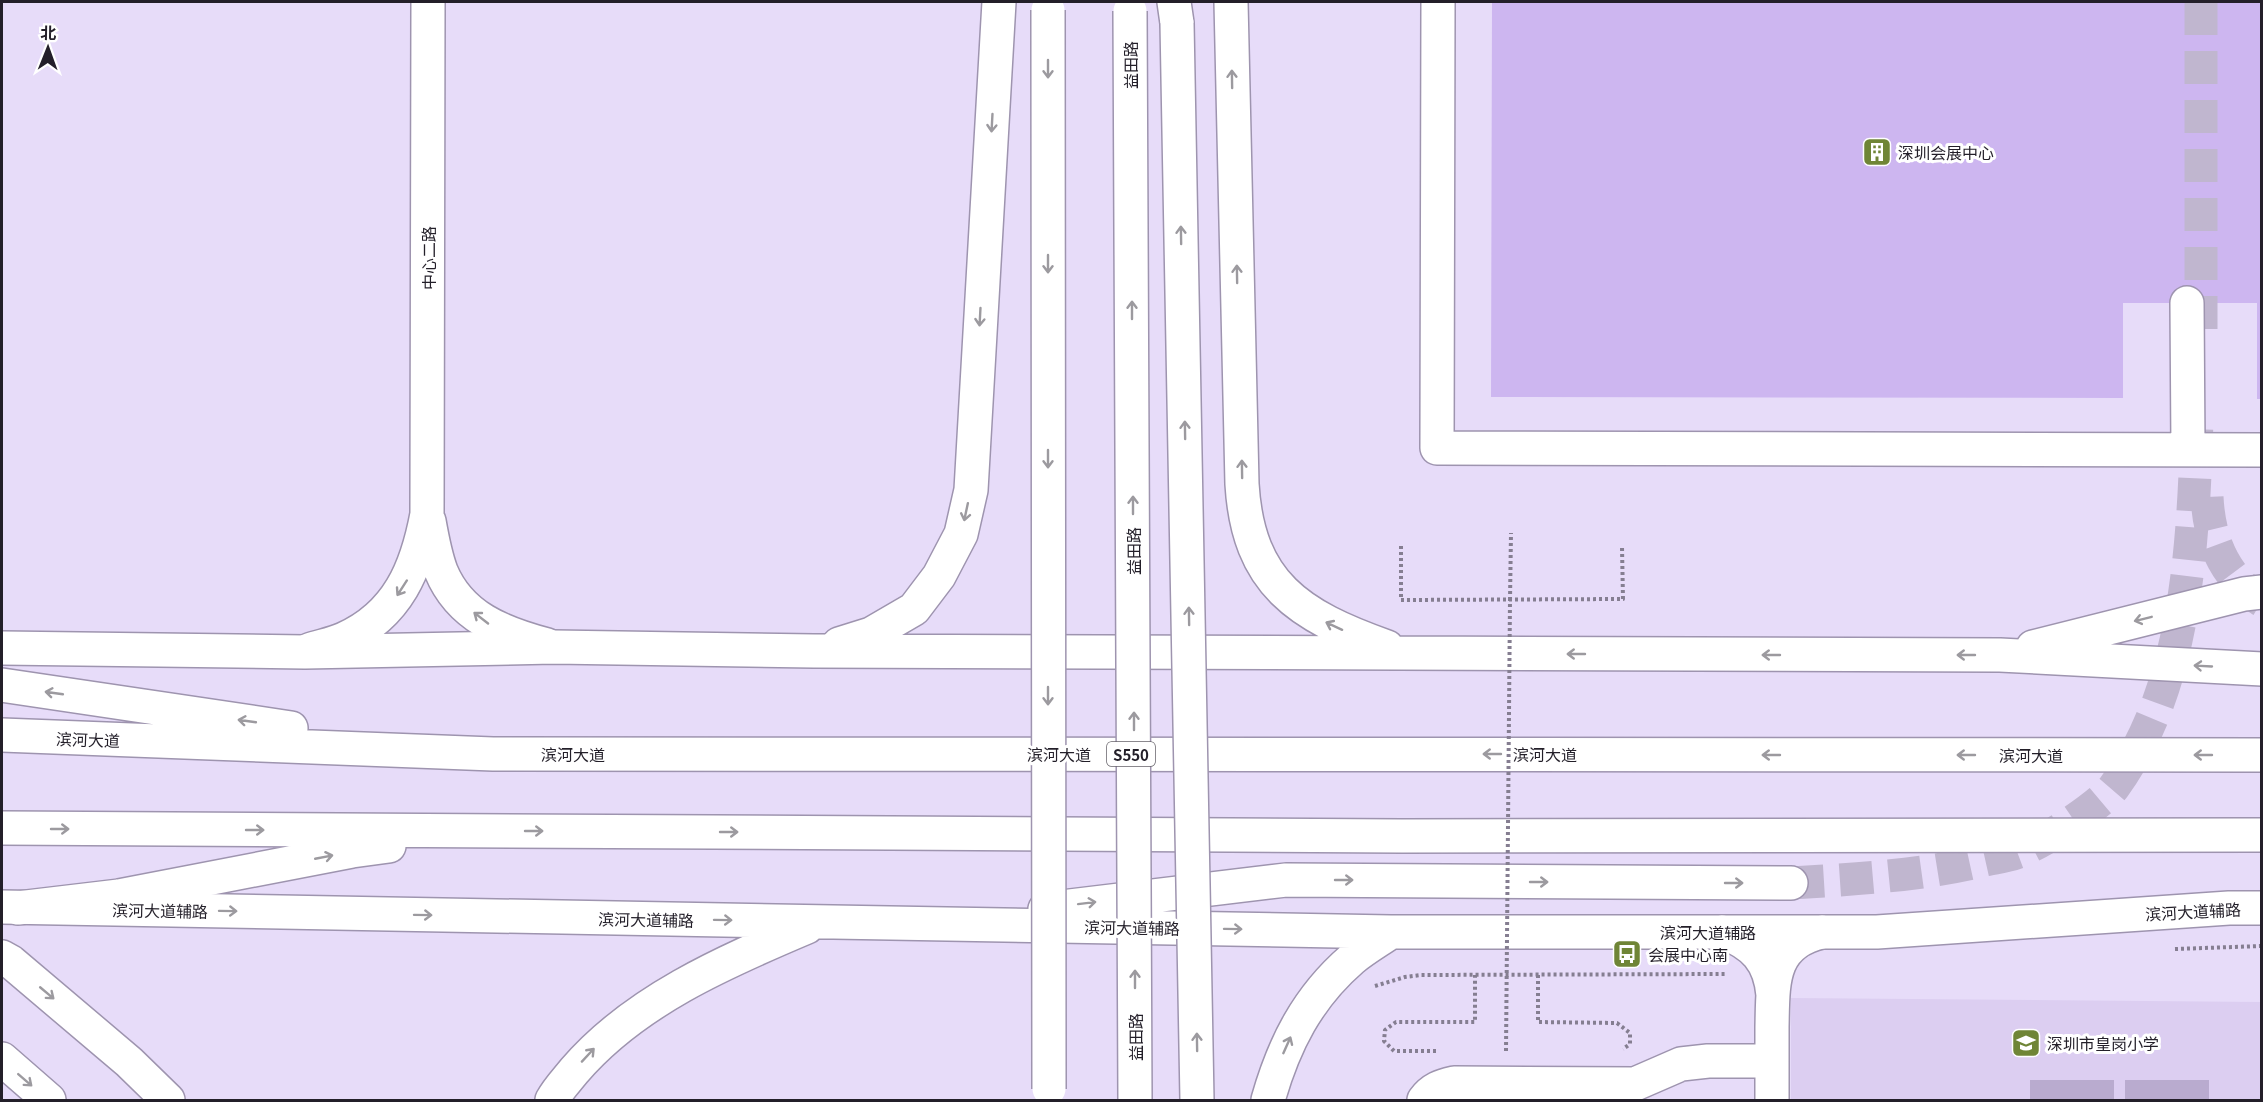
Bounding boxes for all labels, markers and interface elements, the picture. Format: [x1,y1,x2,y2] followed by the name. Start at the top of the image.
[18,18,78,78] north arrow
[40,20,56,44] text: 北
[1118,41,1142,89] street label: 益田路
[1042,58,1054,78] one-way arrow
[1227,70,1238,90] one-way arrow
[986,112,997,132] one-way arrow
[1861,136,1893,168] building icon: 深圳会展中心
[1898,140,1994,164] place label: 深圳会展中心
[416,226,440,290] street label: 中心二路
[1175,226,1187,245] one-way arrow
[1042,253,1054,273] one-way arrow
[1232,265,1243,285] one-way arrow
[1126,301,1138,321] one-way arrow
[975,307,986,327] one-way arrow
[1179,420,1191,440] one-way arrow
[1042,448,1054,468] one-way arrow
[1236,460,1248,480] one-way arrow
[1127,496,1139,516] one-way arrow
[960,501,971,521] one-way arrow
[1121,527,1145,575] street label: 益田路
[395,579,407,596] one-way arrow
[1183,607,1194,627] one-way arrow
[473,612,489,625] one-way arrow
[2134,614,2153,626] one-way arrow
[1326,620,1344,632] one-way arrow
[1567,648,1587,660] one-way arrow
[1762,649,1782,661] one-way arrow
[1957,649,1977,661] one-way arrow
[2194,661,2214,672] one-way arrow
[1042,685,1054,705] one-way arrow
[45,687,65,698] one-way arrow
[1128,712,1140,732] one-way arrow
[238,716,258,727] one-way arrow
[56,726,120,752] street label: 滨河大道
[541,742,605,766] street label: 滨河大道
[1027,742,1091,766] street label: 滨河大道
[1107,742,1155,766] road number: S550
[1513,742,1577,766] street label: 滨河大道
[1999,743,2063,767] street label: 滨河大道
[1483,748,1503,760] one-way arrow
[1762,749,1782,761] one-way arrow
[1957,749,1977,761] one-way arrow
[2194,749,2214,761] one-way arrow
[49,823,69,834] one-way arrow
[244,824,264,835] one-way arrow
[523,825,543,837] one-way arrow
[718,826,738,838] one-way arrow
[314,851,333,862] one-way arrow
[1334,874,1354,886] one-way arrow
[1529,876,1549,887] one-way arrow
[1724,877,1744,889] one-way arrow
[112,897,208,923] street label: 滨河大道辅路
[2144,897,2242,925] street label: 滨河大道辅路
[1076,898,1096,909] one-way arrow
[217,906,237,917] one-way arrow
[598,906,694,932] street label: 滨河大道辅路
[412,909,432,921] one-way arrow
[712,914,732,926] one-way arrow
[1084,914,1180,940] street label: 滨河大道辅路
[1660,920,1756,944] street label: 滨河大道辅路
[1222,923,1242,935] one-way arrow
[1611,938,1643,970] bus stop icon: 会展中心南
[1648,942,1728,966] place label: 会展中心南
[1129,970,1141,990] one-way arrow
[39,986,54,1000] one-way arrow
[1123,1013,1147,1061] street label: 益田路
[2010,1027,2042,1059] school or university icon: 深圳市皇岗小学
[2047,1031,2159,1055] place label: 深圳市皇岗小学
[1191,1033,1203,1053] one-way arrow
[1282,1037,1293,1055] one-way arrow
[581,1048,595,1063] one-way arrow
[17,1073,32,1087] one-way arrow

